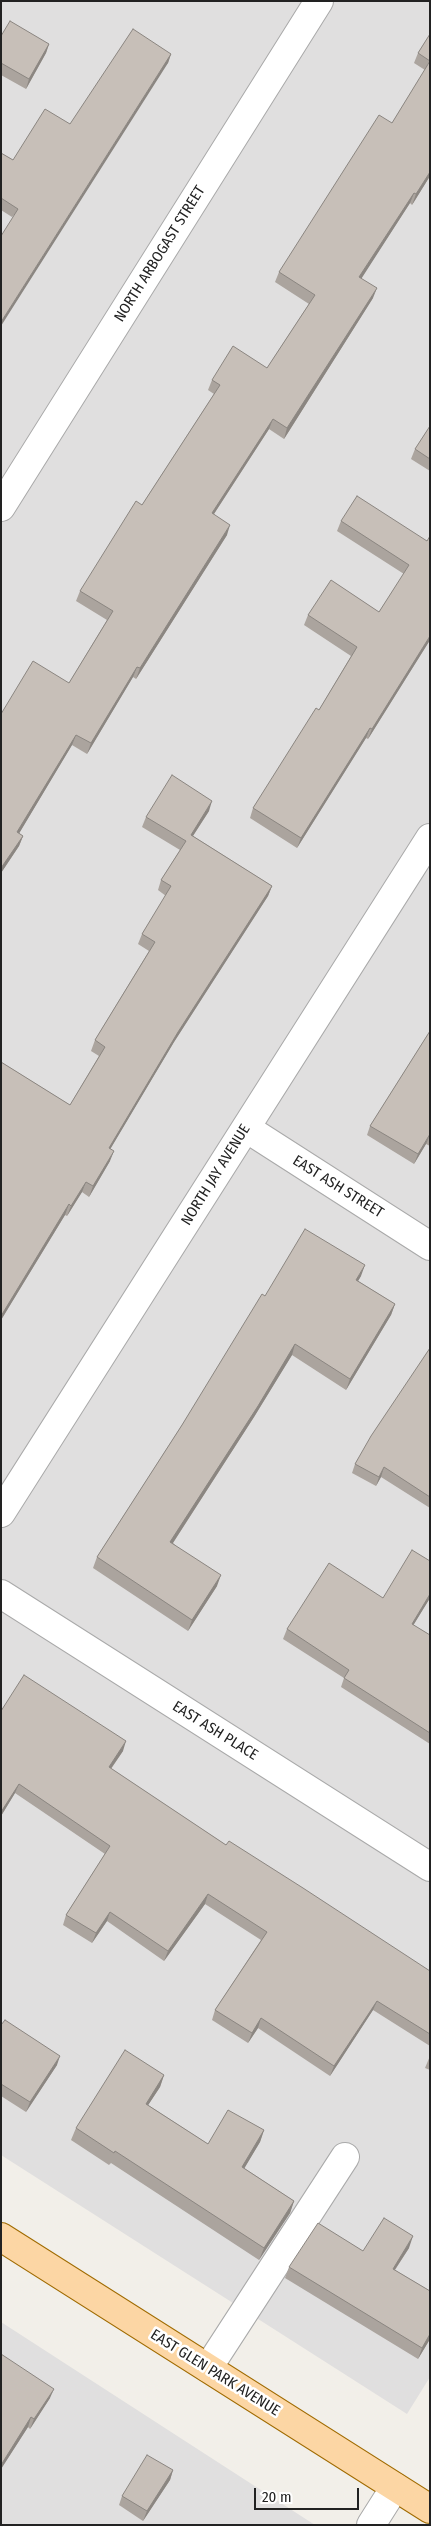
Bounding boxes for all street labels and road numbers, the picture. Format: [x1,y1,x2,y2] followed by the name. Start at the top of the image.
[111,183,209,325] street label: NORTH ARBOGAST STREET
[178,1121,254,1229] street label: NORTH JAY AVENUE
[289,1152,387,1222] street label: EAST ASH STREET
[169,1698,261,1764] street label: EAST ASH PLACE
[147,2326,283,2420] street label: EAST GLEN PARK AVENUE

